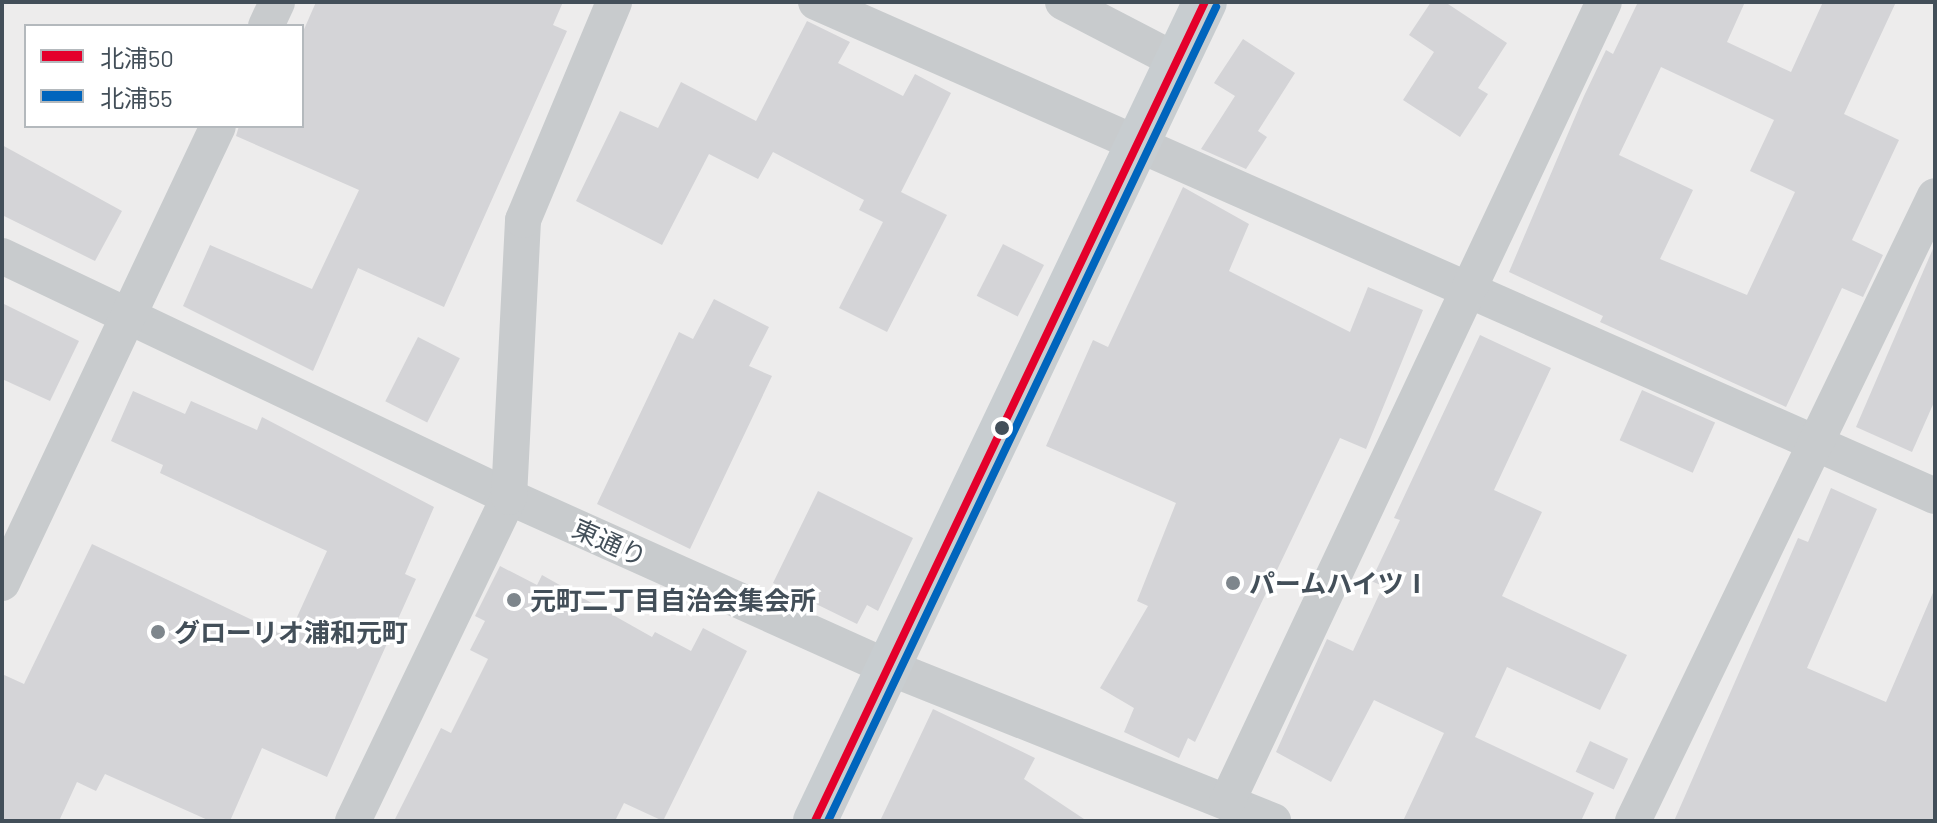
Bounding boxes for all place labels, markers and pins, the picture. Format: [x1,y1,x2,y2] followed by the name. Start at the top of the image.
[994,420,1010,436] unlabelled marker
[1249,567,1431,599] place label: パームハイツⅠ
[1224,574,1242,592] marker: パームハイツⅠ
[530,584,816,616] place label: 元町二丁目自治会集会所
[505,591,523,609] marker: 元町二丁目自治会集会所
[174,616,408,648] place label: グローリオ浦和元町
[149,623,167,641] marker: グローリオ浦和元町

